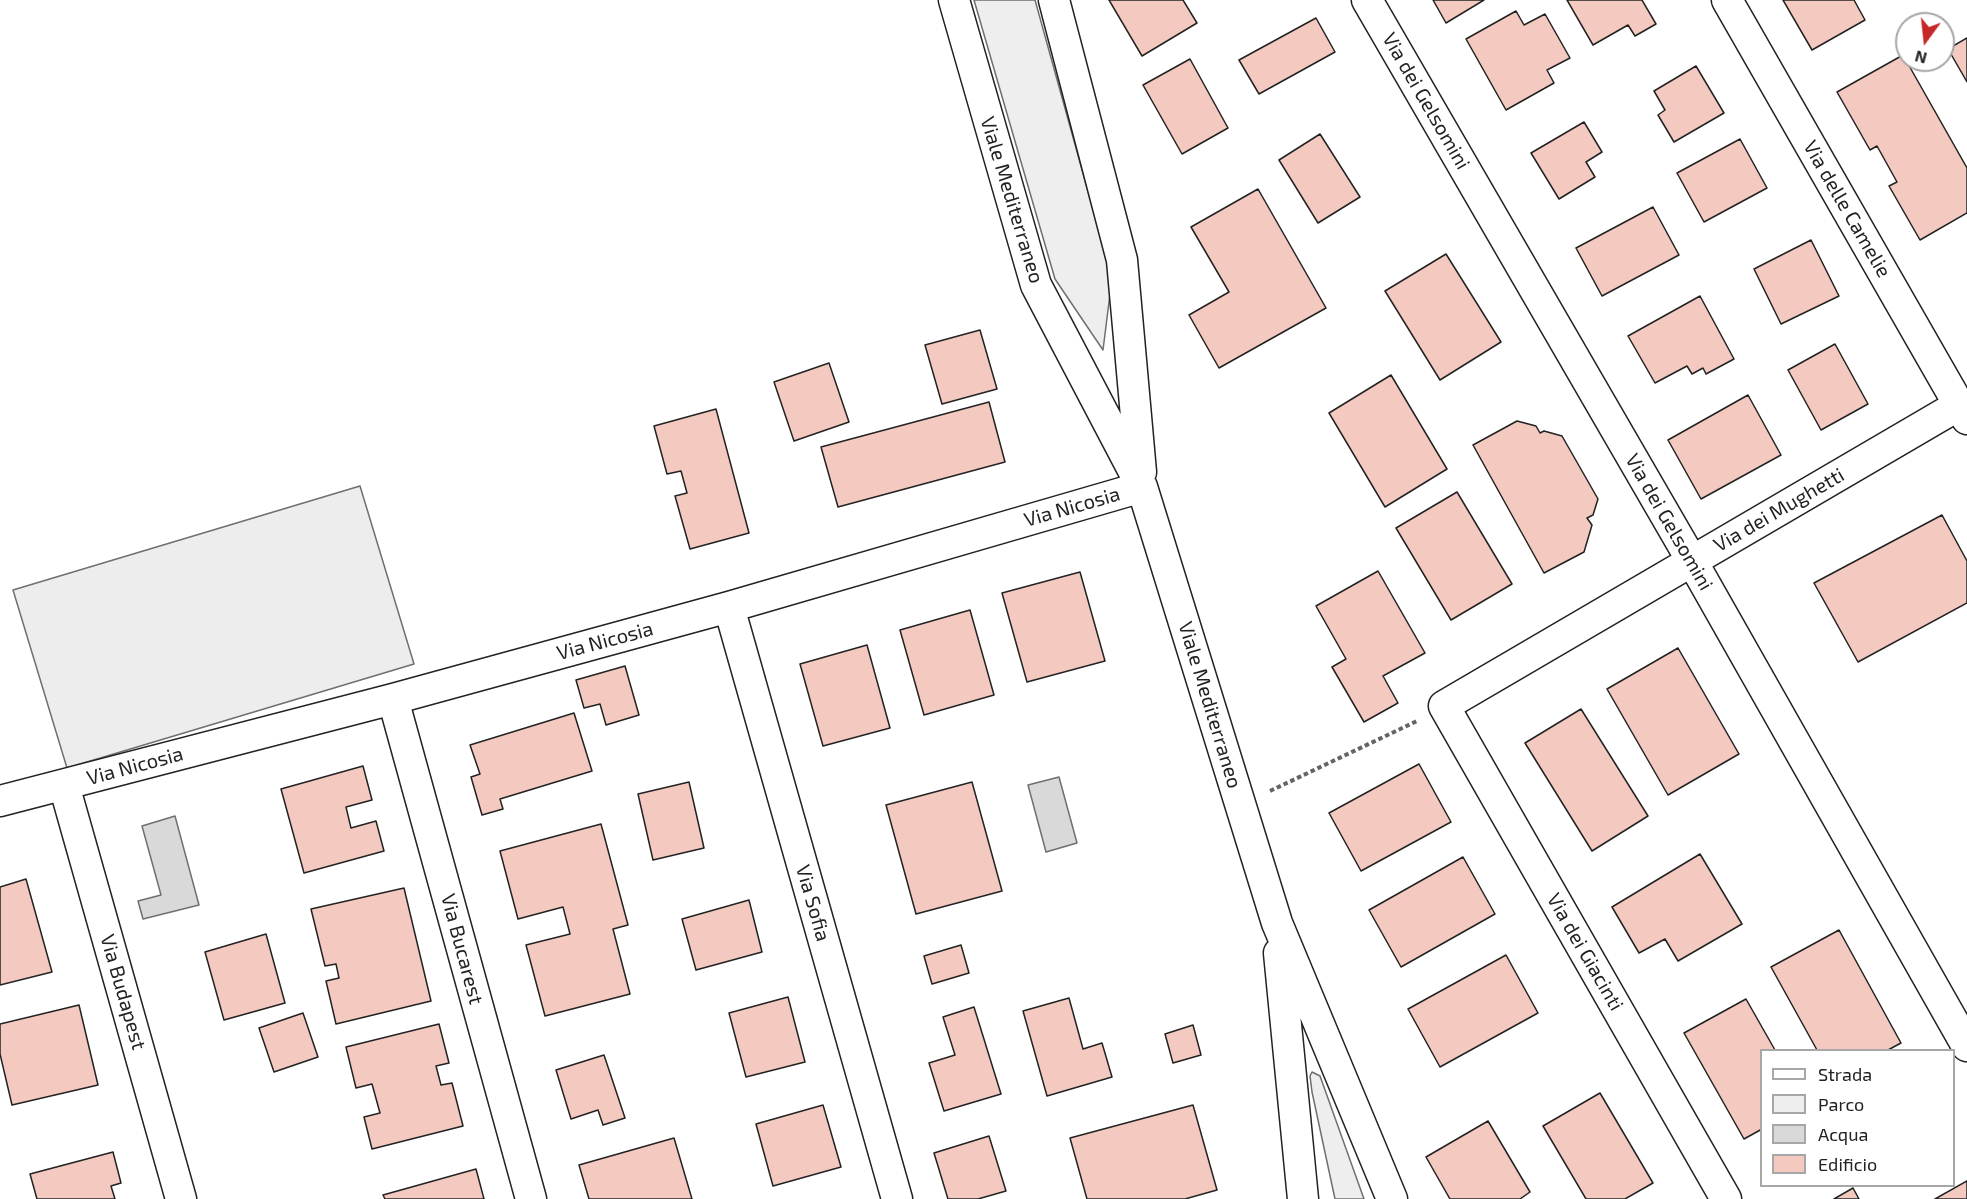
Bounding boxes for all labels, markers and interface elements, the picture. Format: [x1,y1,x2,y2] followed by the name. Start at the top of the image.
[1895,12,1955,72] north arrow
[1377,28,1475,174] street label: Via dei Gelsomini
[1913,47,1929,69] text: N
[975,114,1049,286] street label: Viale Mediterraneo
[1798,136,1896,282] street label: Via delle Camelie
[1620,449,1718,595] street label: Via dei Gelsomini
[1709,463,1849,557] street label: Via dei Mughetti
[1021,482,1123,532] street label: Via Nicosia
[554,617,656,665] street label: Via Nicosia
[1173,619,1247,791] street label: Viale Mediterraneo
[84,742,186,790] street label: Via Nicosia
[791,862,835,944] street label: Via Sofia
[1542,889,1628,1015] street label: Via dei Giacinti
[436,891,488,1007] street label: Via Bucarest
[95,932,151,1052] street label: Via Budapest
[1760,1049,1955,1187] legend
[1818,1063,1872,1085] text: Strada
[1818,1093,1864,1115] text: Parco
[1818,1123,1868,1145] text: Acqua
[1818,1153,1877,1175] text: Edificio

